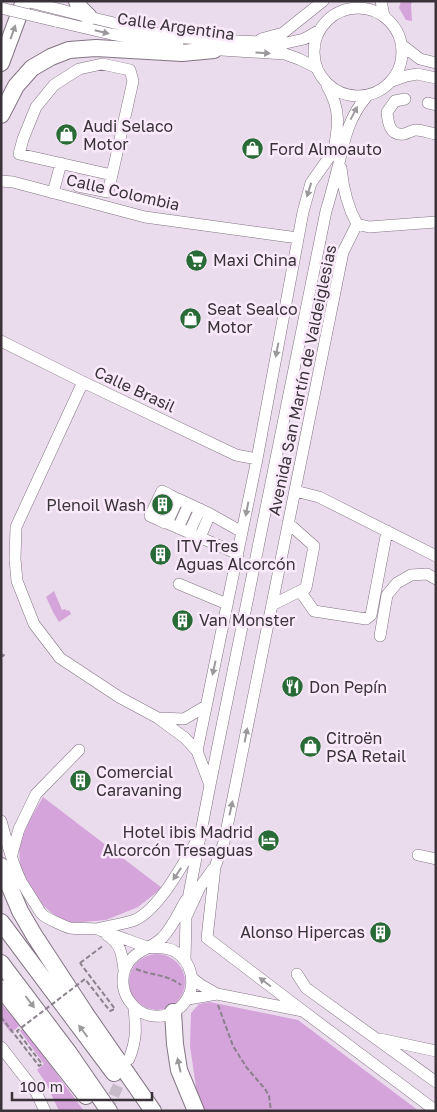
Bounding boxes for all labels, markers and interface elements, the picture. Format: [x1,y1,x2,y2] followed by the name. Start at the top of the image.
[116,8,236,44] street label: Calle Argentina
[10,25,17,40] one-way arrow
[95,28,110,36] one-way arrow
[256,49,272,57] one-way arrow
[350,107,359,120] one-way arrow
[83,116,173,154] place label: Audi Selaco Motor
[55,123,79,147] shop icon: Audi Selaco Motor
[241,137,265,161] shop icon: Ford Almoauto
[269,139,382,159] place label: Ford Almoauto
[64,169,182,215] street label: Calle Colombia
[305,183,313,198] one-way arrow
[263,243,341,517] street label: Avenida San Martín de Valdeiglesias
[185,248,209,272] supermarket icon: Maxi China
[213,250,297,270] place label: Maxi China
[207,299,298,337] place label: Seat Sealco Motor
[179,306,203,330] shop icon: Seat Sealco Motor
[273,342,281,357] one-way arrow
[91,362,179,416] street label: Calle Brasil
[150,493,174,517] building icon: Plenoil Wash
[46,495,146,515] place label: Plenoil Wash
[242,502,250,518] one-way arrow
[176,536,296,574] place label: ITV Tres Aguas Alcorcón
[148,543,172,567] building icon: ITV Tres Aguas Alcorcón
[171,608,195,632] building icon: Van Monster
[199,610,295,630] place label: Van Monster
[210,661,218,676] one-way arrow
[281,675,305,699] restaurant icon: Don Pepín
[309,677,387,697] place label: Don Pepín
[242,727,250,743] one-way arrow
[326,728,406,766] place label: Citroën PSA Retail
[298,735,322,759] shop icon: Citroën PSA Retail
[96,762,182,800] place label: Comercial Caravaning
[68,769,92,793] building icon: Comercial Caravaning
[227,801,235,816] one-way arrow
[103,822,253,860] place label: Hotel ibis Madrid Alcorcón Tresaguas
[257,829,281,853] hotel icon: Hotel ibis Madrid Alcorcón Tresaguas
[172,867,182,881] one-way arrow
[369,920,393,944] building icon: Alonso Hipercas
[240,922,365,942] place label: Alonso Hipercas
[258,977,272,987] one-way arrow
[25,995,36,1008] one-way arrow
[78,1025,89,1038] one-way arrow
[175,1057,183,1073] one-way arrow
[12,1070,152,1102] scale bar
[20,1077,63,1095] text: 100 m

